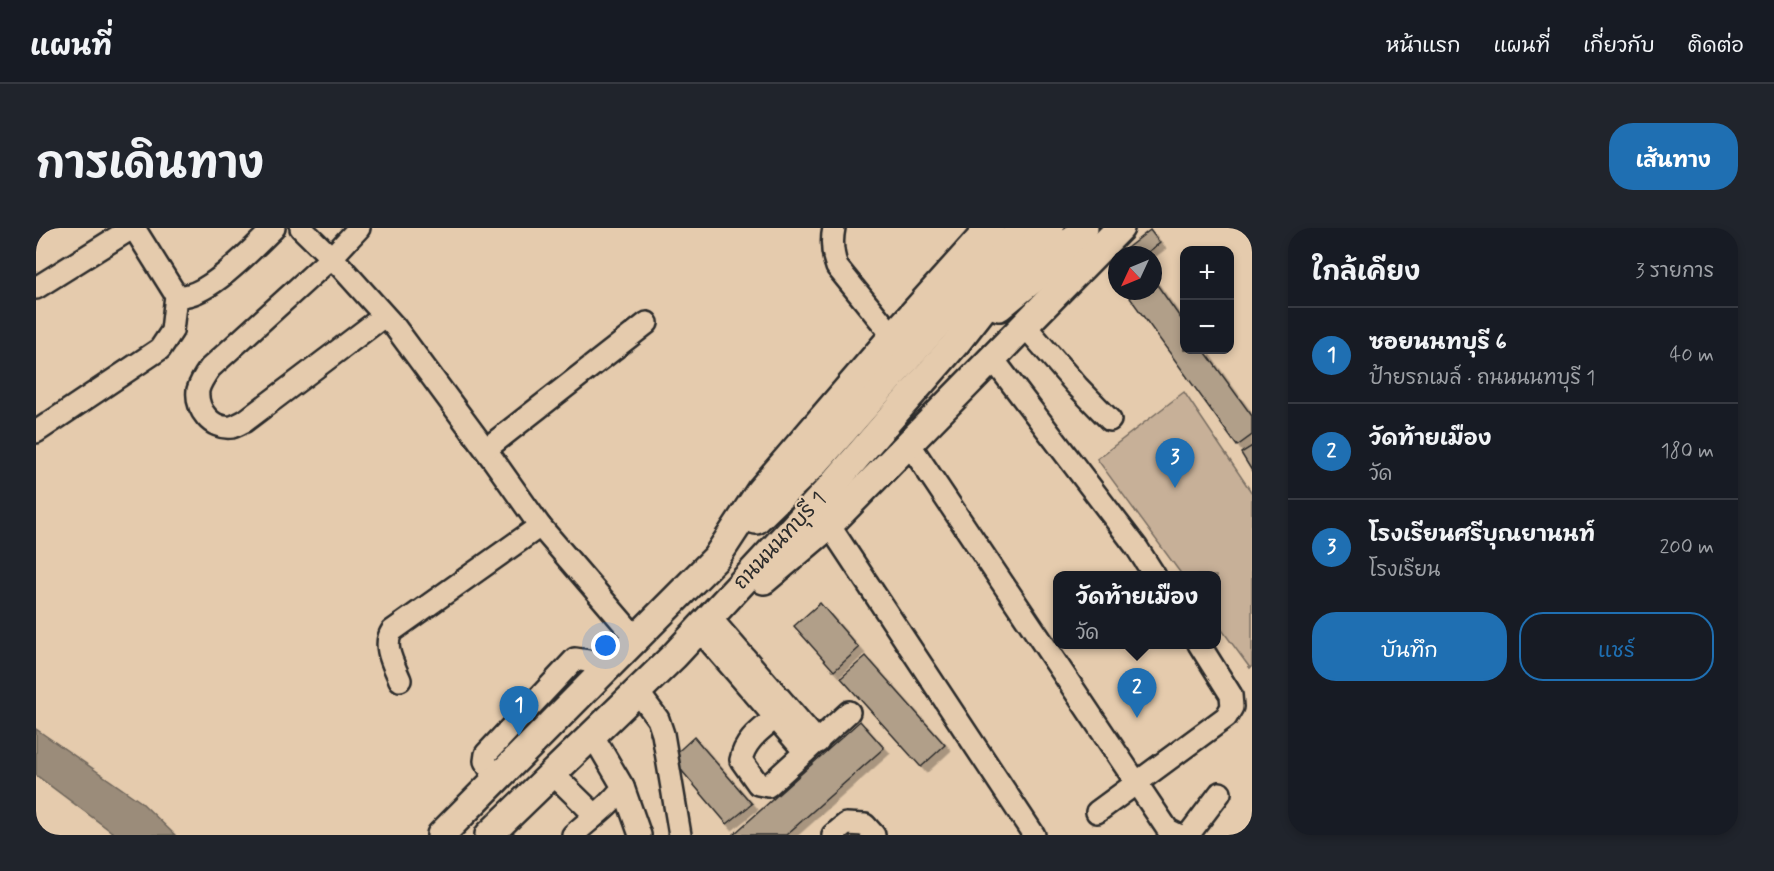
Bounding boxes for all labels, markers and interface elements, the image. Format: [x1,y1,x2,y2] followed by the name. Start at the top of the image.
[30,29,112,66] text: แผนที่
[1386,32,1461,60] text: หน้าแรก
[1494,32,1550,60] text: แผนที่
[1583,32,1655,60] text: เกี่ยวกับ
[1688,32,1744,60] text: ติดต่อ
[1609,123,1738,190] button: เส้นทาง
[36,138,264,193] text: การเดินทาง
[1108,246,1162,300] north arrow
[1180,246,1234,354] map controls
[1180,246,1234,300] button: +
[1312,256,1420,290] text: ใกล้เคียง
[1635,258,1714,285] text: 3 รายการ
[1180,300,1234,354] button: −
[1369,329,1507,357] text: ซอยนนทบุรี 6
[1327,342,1336,369] text: 1
[1670,342,1714,369] text: 40 m
[1369,365,1595,392] text: ป้ายรถเมล์ · ถนนนนทบุรี 1
[1369,425,1492,453] text: วัดท้ายเมือง
[1156,438,1194,488] pin: 3
[1327,438,1336,465] text: 2
[1661,438,1714,465] text: 180 m
[1369,461,1392,488] text: วัด
[727,486,833,597] street label: ถนนนนทบุรี 1
[1369,521,1595,549] text: โรงเรียนศรีบุณยานนท์
[1327,534,1336,561] text: 3
[1659,534,1714,561] text: 200 m
[1369,557,1440,584] text: โรงเรียน
[1053,571,1221,649] popup
[1076,584,1198,612] text: วัดท้ายเมือง
[1312,612,1507,681] button: บันทึก
[1519,612,1714,681] button: แชร์
[1076,620,1099,647] text: วัด
[591,631,620,660] your location
[1118,668,1156,718] pin: 2
[500,686,538,736] pin: 1

